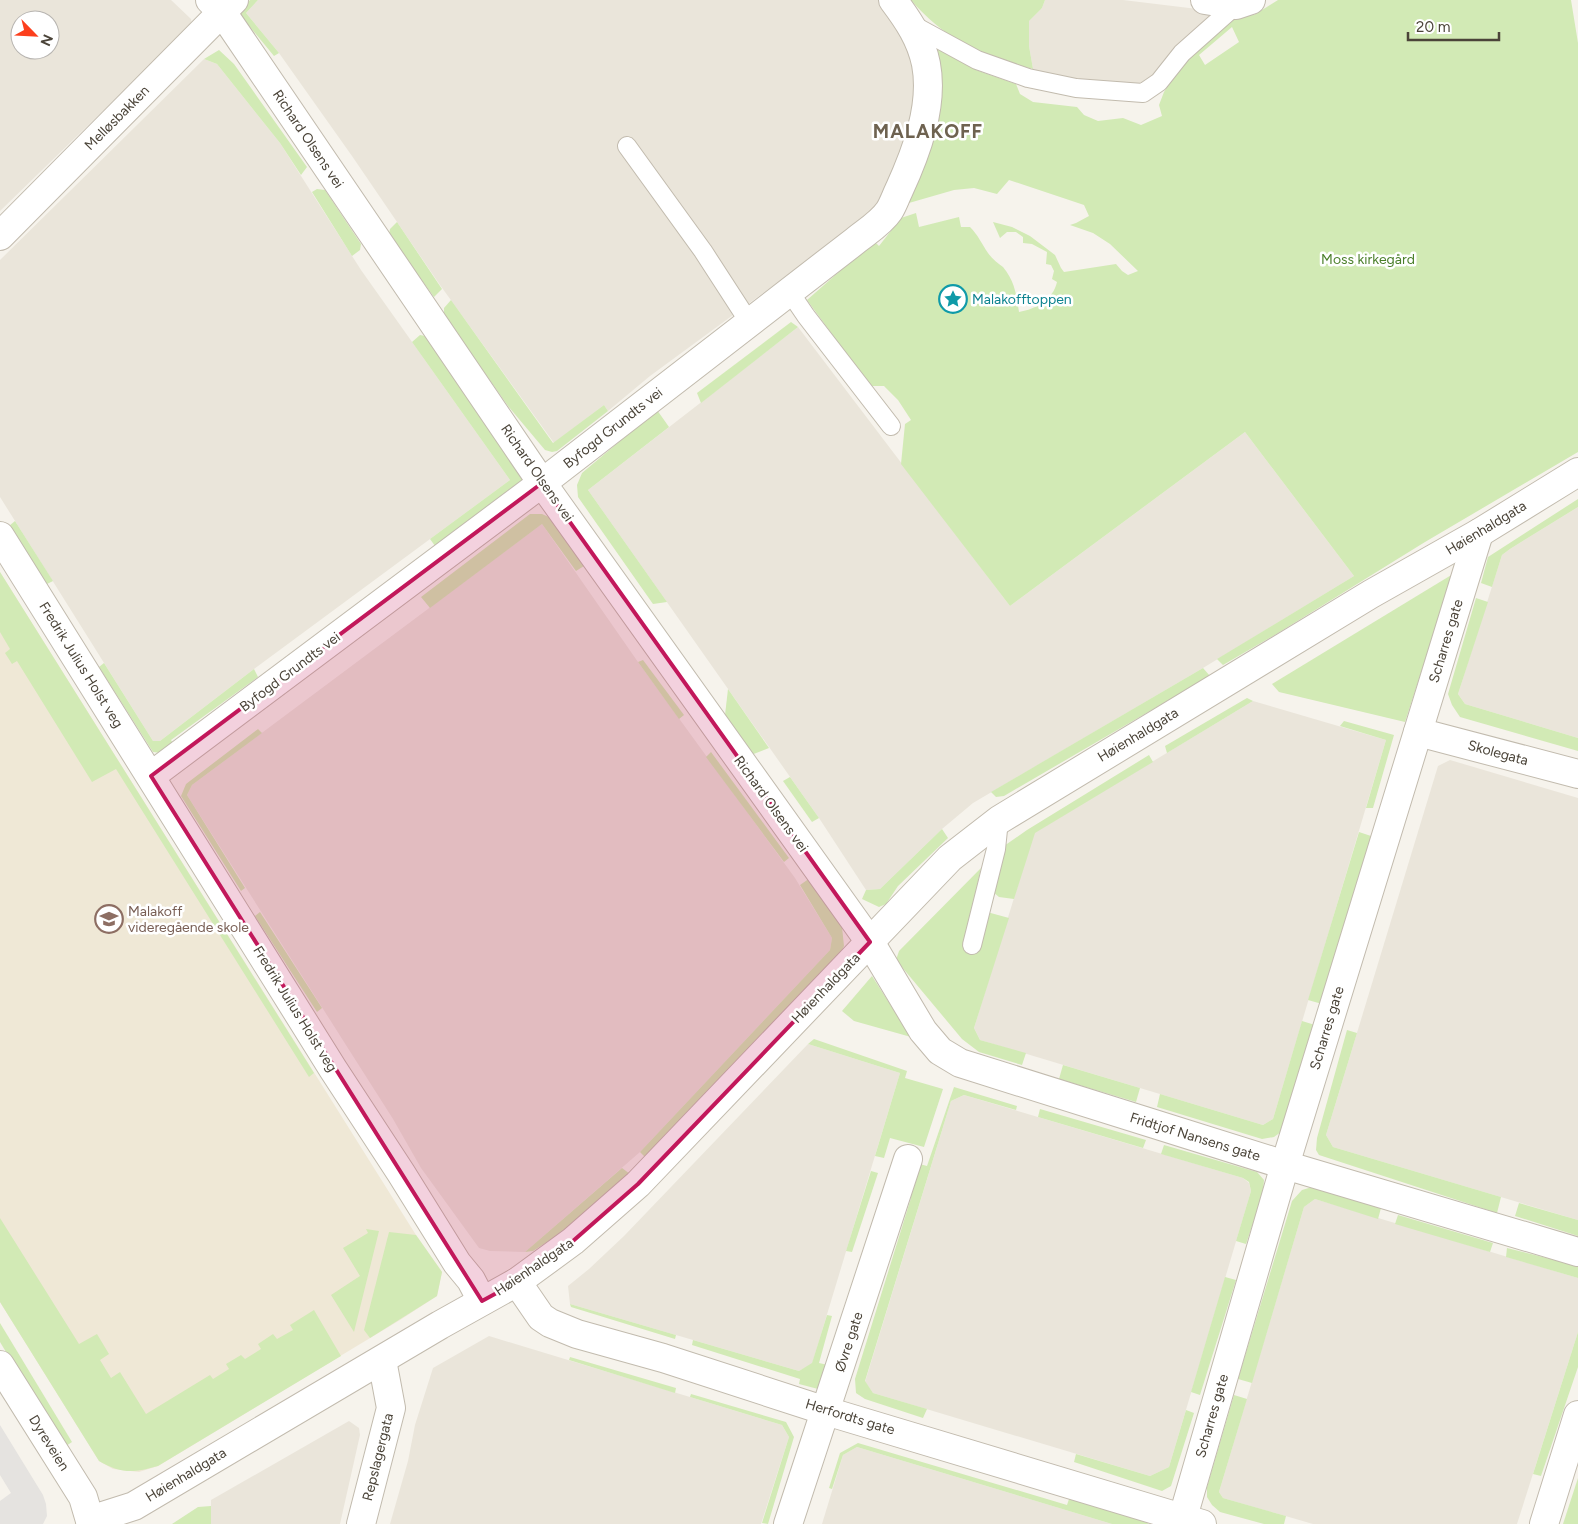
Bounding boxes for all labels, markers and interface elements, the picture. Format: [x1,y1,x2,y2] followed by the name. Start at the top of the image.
[10,10,60,60] north arrow
[1408,10,1499,42] scale bar
[1416,18,1450,36] text: 20 m
[36,32,56,48] text: N
[81,82,153,154] street label: Melløsbakken
[269,87,347,191] street label: Richard Olsens vei
[873,120,983,143] district label: MALAKOFF
[1321,251,1415,268] park label: Moss kirkegård
[938,284,968,314] place icon: Malakofftoppen
[972,291,1072,308] place label: Malakofftoppen
[560,384,666,472] street label: Byfogd Grundts vei
[497,421,577,525] street label: Richard Olsens vei
[1442,497,1530,559] street label: Høienhaldgata
[1425,597,1467,685] street label: Scharres gate
[35,599,127,731] street label: Fredrik Julius Holst veg
[236,629,344,715] street label: Byfogd Grundts vei
[1094,704,1182,766] street label: Høienhaldgata
[1466,737,1530,769] street label: Skolegata
[730,753,812,855] street label: Richard Olsens vei
[128,903,249,936] place label: Malakoff videregående skole
[94,904,124,934] school or university icon: Malakoff videregående skole
[249,943,341,1075] street label: Fredrik Julius Holst veg
[788,949,864,1027] street label: Høienhaldgata
[1306,984,1348,1072] street label: Scharres gate
[1128,1109,1263,1165] street label: Fridtjof Nansens gate
[491,1234,577,1300] street label: Høienhaldgata
[831,1309,867,1374] street label: Øvre gate
[1192,1372,1232,1460] street label: Scharres gate
[803,1395,897,1439] street label: Herfordts gate
[359,1411,397,1503] street label: Repslagergata
[25,1412,73,1474] street label: Dyreveien
[142,1444,230,1506] street label: Høienhaldgata

